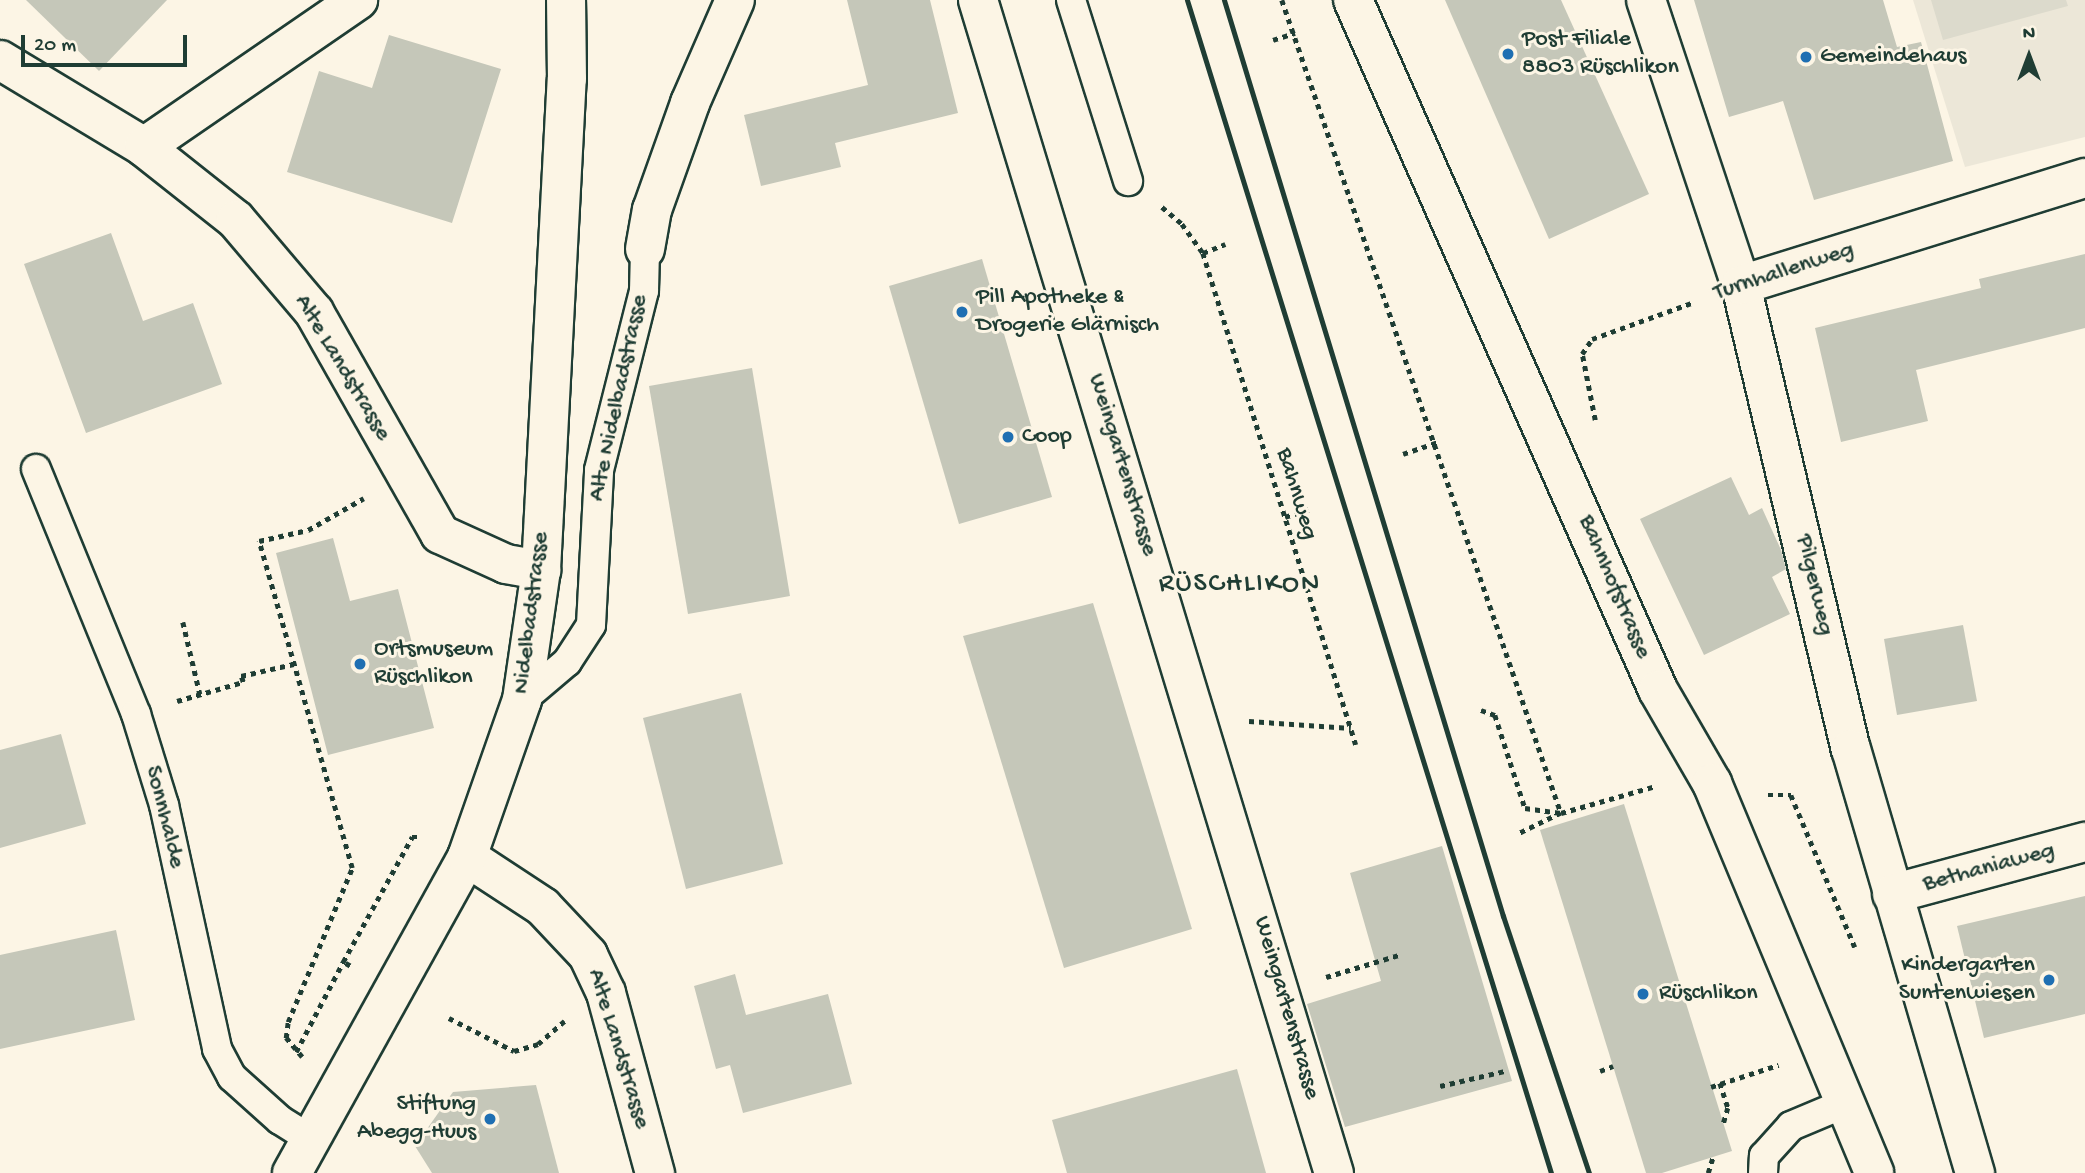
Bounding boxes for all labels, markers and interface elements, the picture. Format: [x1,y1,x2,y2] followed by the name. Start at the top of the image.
[24,21,191,65] scale bar
[1994,21,2064,91] north arrow
[2023,23,2035,46] text: N
[1522,26,1679,82] place label: Post Filiale 8803 Rüschlikon
[34,34,76,59] text: 20 m
[1820,43,1966,71] place label: Gemeindehaus
[1500,46,1516,62] marker: Post Filiale 8803 Rüschlikon
[1798,49,1814,65] marker: Gemeindehaus
[1710,236,1858,308] street label: Turnhallenweg
[976,284,1159,340] place label: Pill Apotheke & Drogerie Glärnisch
[287,290,397,446] street label: Alte Landstrasse
[583,292,655,504] street label: Alte Nidelbadstrasse
[954,304,970,320] marker: Pill Apotheke & Drogerie Glärnisch
[1081,370,1163,560] street label: Weingartenstrasse
[1022,423,1072,451] place label: Coop
[1000,429,1016,445] marker: Coop
[1268,445,1324,543] street label: Bahnweg
[1571,511,1657,663] street label: Bahnhofstrasse
[508,530,556,696] street label: Nidelbadstrasse
[1788,532,1840,638] street label: Pilgerweg
[1160,568,1320,602] district label: RÜSCHLIKON
[374,636,493,692] place label: Ortsmuseum Rüschlikon
[352,656,368,672] marker: Ortsmuseum Rüschlikon
[137,763,191,871] street label: Sonnhalde
[1920,837,2058,899] street label: Bethaniaweg
[1246,913,1326,1103] street label: Weingartenstrasse
[1899,952,2035,1008] place label: Kindergarten Suntenwiesen
[580,966,656,1132] street label: Alte Landstrasse
[2041,972,2057,988] marker: Kindergarten Suntenwiesen
[1659,980,1758,1008] place label: Rüschlikon
[1633,984,1653,1004] marker: Rüschlikon
[357,1091,476,1147] place label: Stiftung Abegg-Huus
[482,1111,498,1127] marker: Stiftung Abegg-Huus

